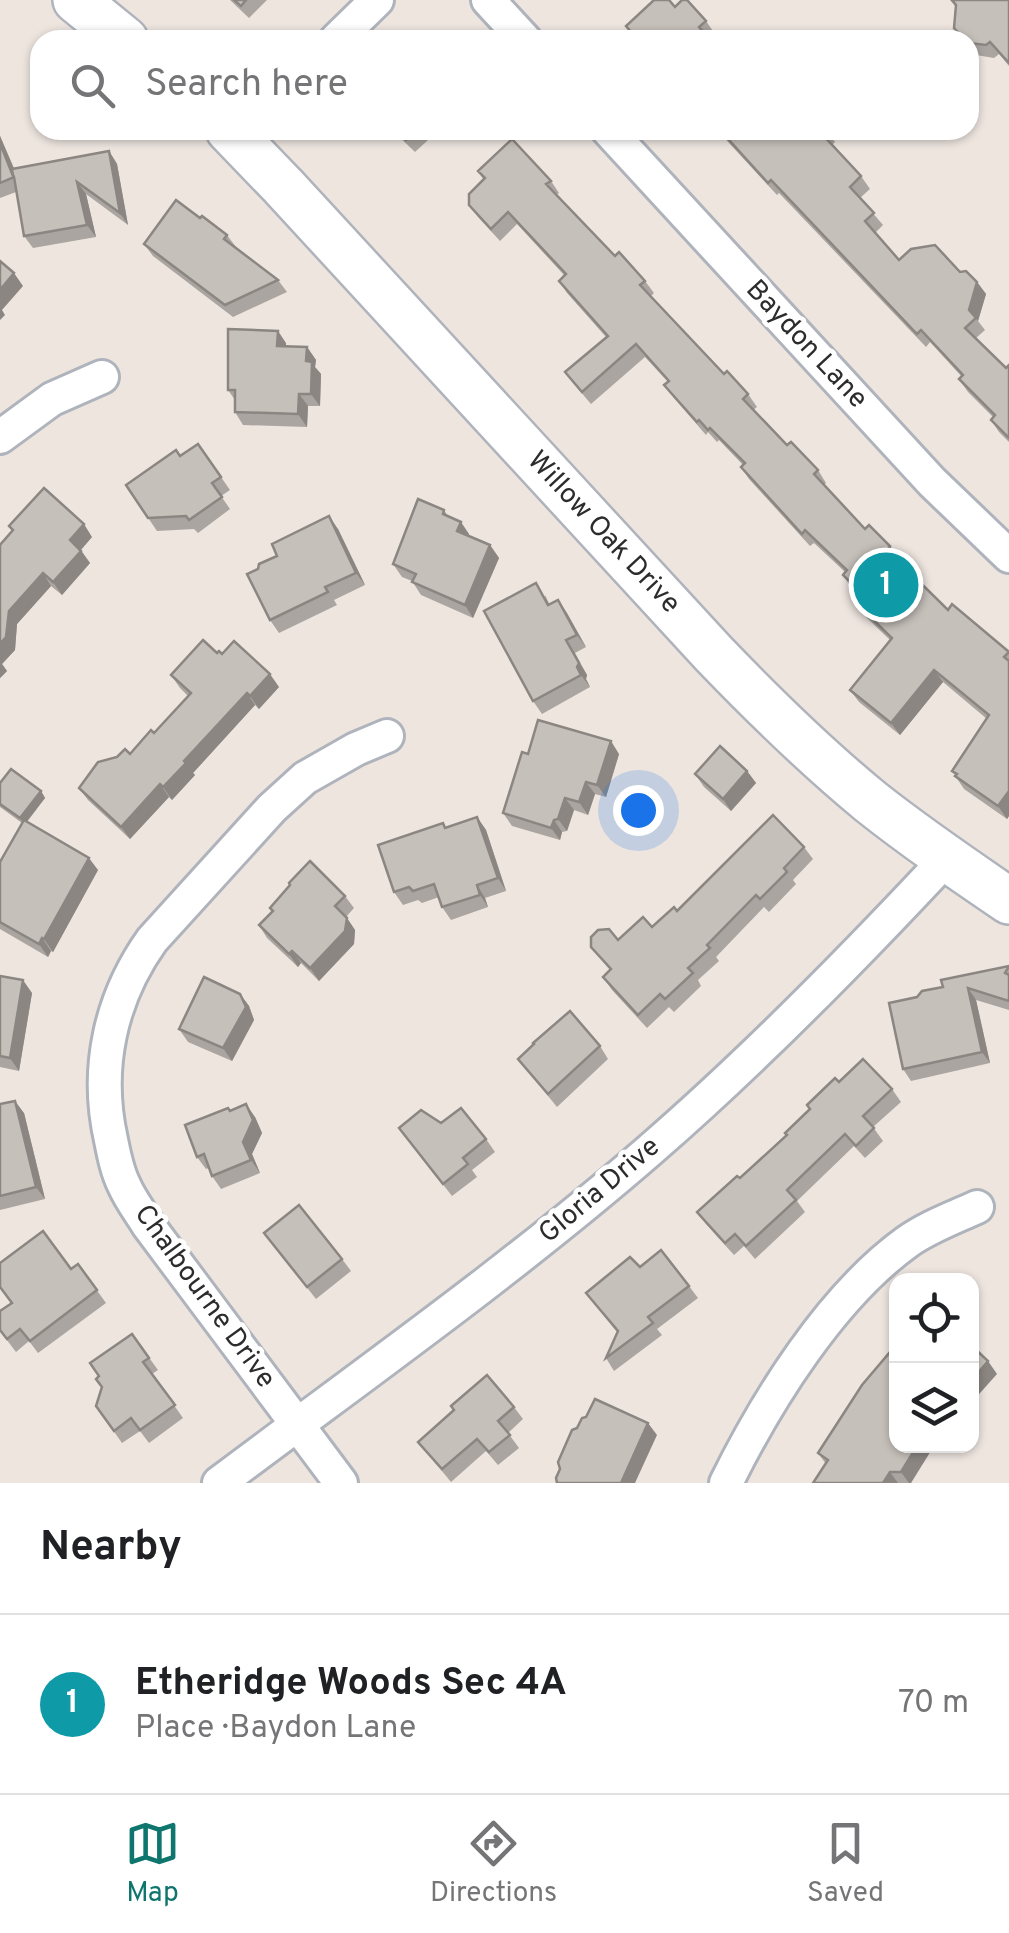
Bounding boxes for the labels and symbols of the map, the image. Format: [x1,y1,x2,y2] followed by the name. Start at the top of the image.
[737,273,875,417] street label: Baydon Lane
[518,444,688,622] street label: Willow Oak Drive
[854,548,918,622] pin: 1
[613,785,664,836] your location
[532,1130,668,1252] street label: Gloria Drive
[125,1198,283,1396] street label: Chalbourne Drive

